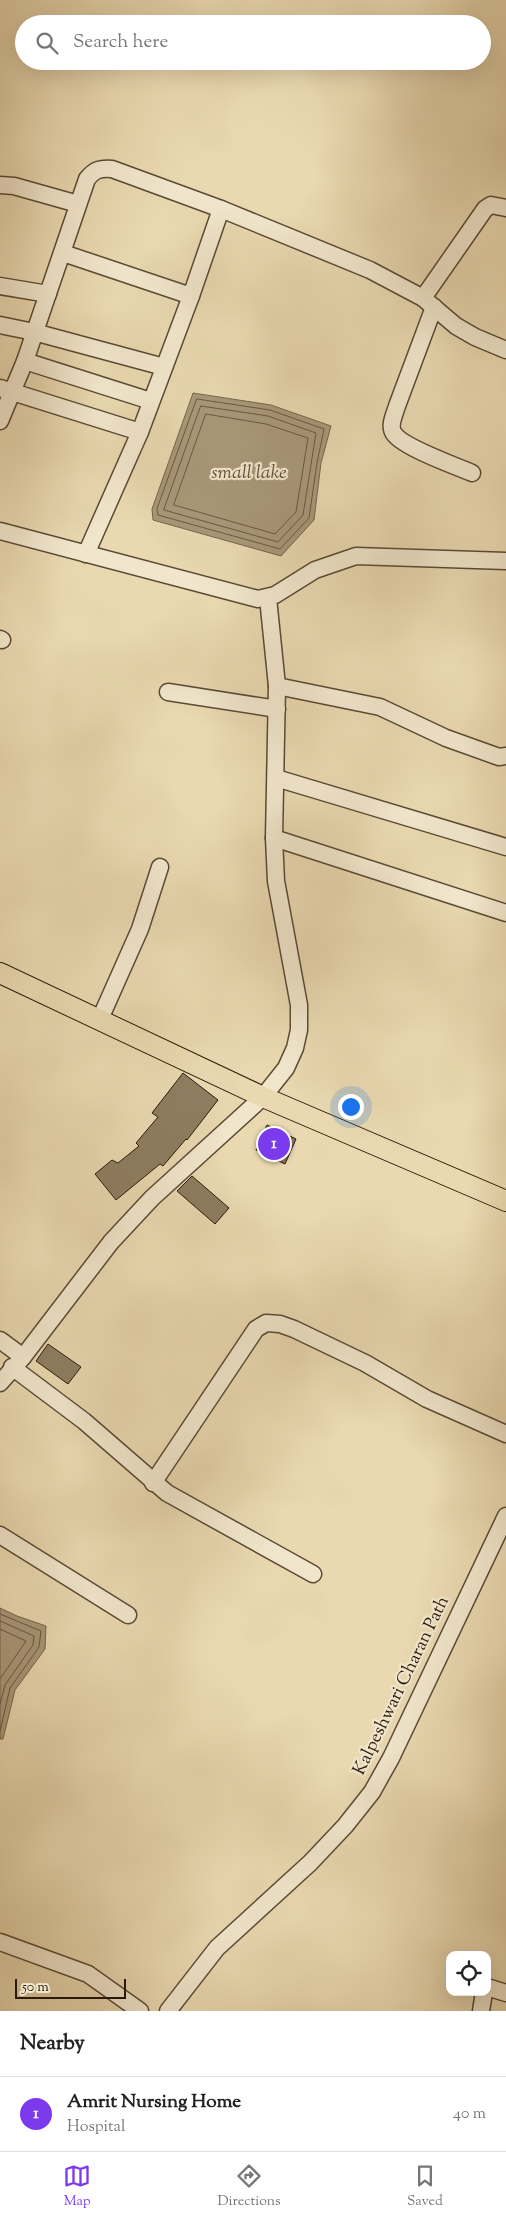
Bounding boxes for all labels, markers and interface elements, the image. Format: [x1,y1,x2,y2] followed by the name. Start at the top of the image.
[15,15,491,70] search box
[33,29,61,57] icon: search
[73,29,168,56] text: Search here
[211,460,287,487] water label: small lake
[338,1094,364,1120] your location
[258,1125,290,1163] pin: 1
[347,1592,457,1780] street label: Kalpeshwari Charan Path
[446,1951,491,1996] map controls
[446,1951,491,1996] button: locate
[15,1976,126,1999] scale bar
[22,1978,49,1998] text: 50 m
[20,2029,85,2059] text: Nearby
[67,2089,241,2116] text: Amrit Nursing Home
[33,2103,39,2126] text: 1
[453,2103,486,2126] text: 40 m
[67,2116,125,2139] text: Hospital
[63,2162,91,2212] tab: Map
[217,2162,281,2212] tab: Directions
[407,2162,443,2212] tab: Saved

